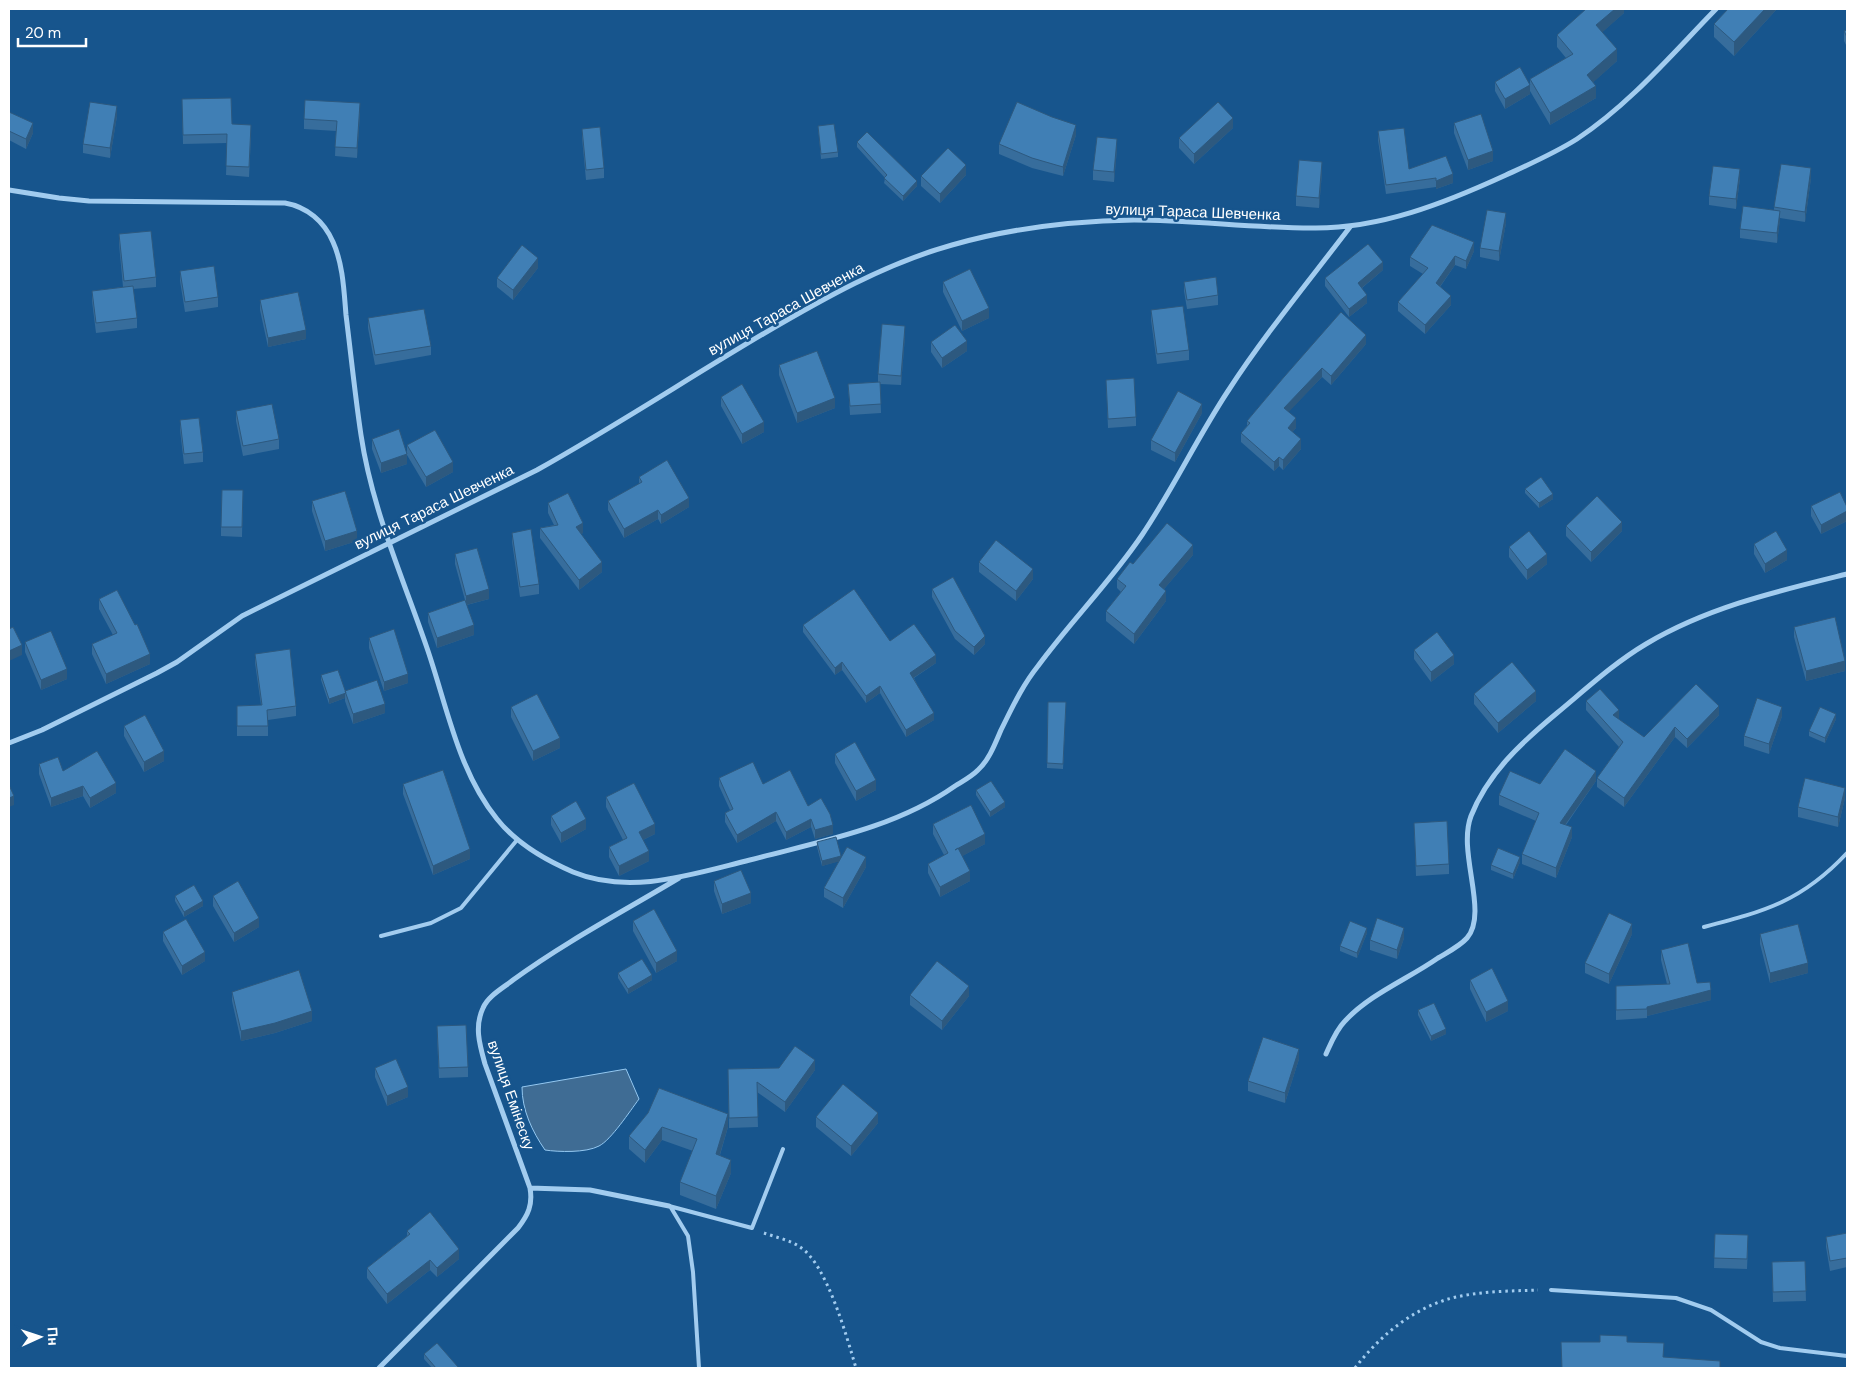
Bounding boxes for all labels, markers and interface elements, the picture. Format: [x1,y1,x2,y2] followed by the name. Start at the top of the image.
[18,15,85,47] scale bar
[25,23,61,43] text: 20 m
[1105,199,1281,225] street label: вулиця Тараса Шевченка
[705,258,868,360] street label: вулиця Тараса Шевченка
[351,459,518,554] street label: вулиця Тараса Шевченка
[483,1038,539,1153] street label: вулиця Емінеску
[15,1312,65,1362] north arrow
[44,1327,62,1346] text: Пн

